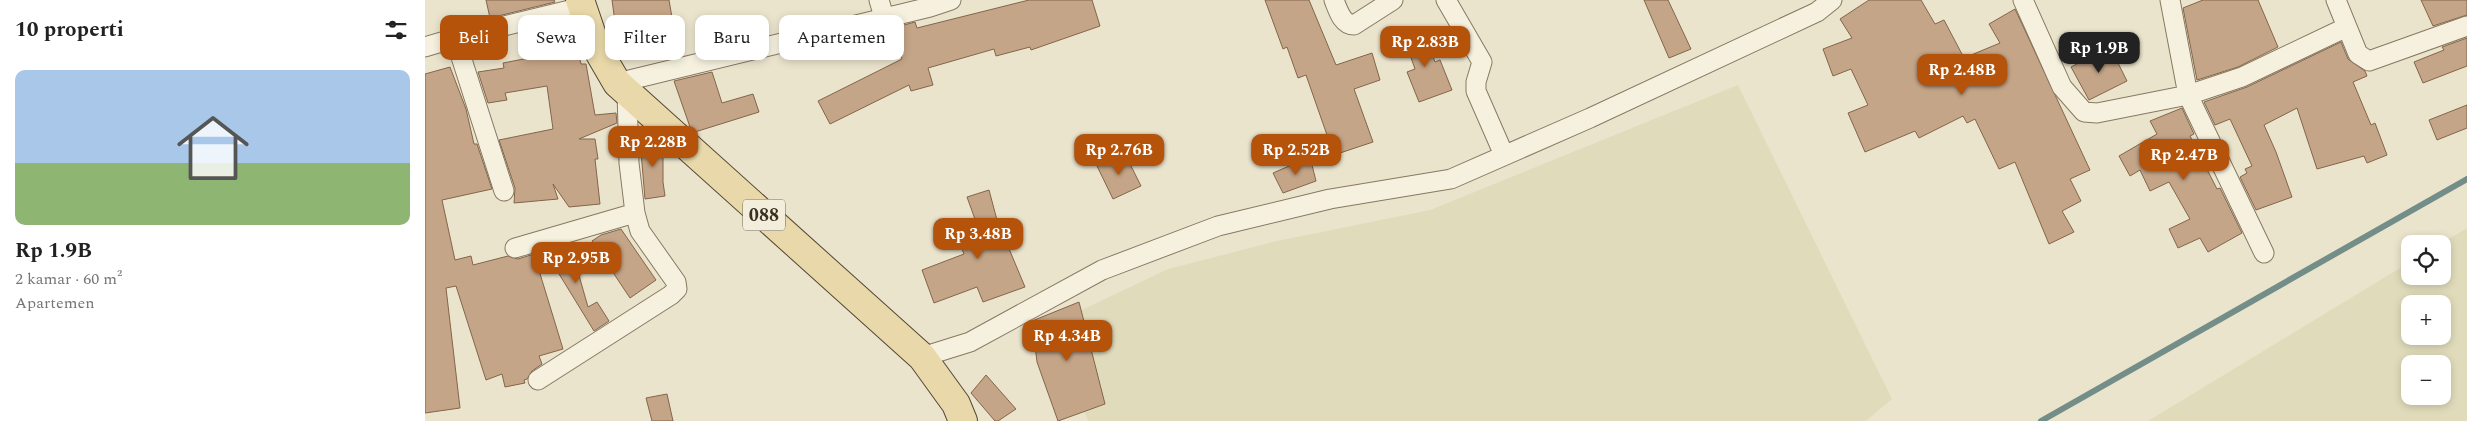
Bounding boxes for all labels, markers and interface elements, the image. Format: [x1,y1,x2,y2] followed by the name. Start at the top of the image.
[15,14,124,46] text: 10 properti
[440,15,508,60] chip: Beli
[518,15,595,60] chip: Sewa
[605,15,685,60] chip: Filter
[695,15,769,60] chip: Baru
[779,15,904,60] chip: Apartemen
[382,16,410,44] icon: filters
[1373,26,1477,68] pin: Rp 2.83B
[1391,30,1459,54] text: Rp 2.83B
[2053,32,2145,74] pin: Rp 1.9B
[2070,36,2128,60] text: Rp 1.9B
[1910,54,2014,96] pin: Rp 2.48B
[1928,58,1996,82] text: Rp 2.48B
[168,103,258,193] icon: home
[601,126,705,168] pin: Rp 2.28B
[619,130,687,154] text: Rp 2.28B
[1067,134,1171,176] pin: Rp 2.76B
[1244,134,1348,176] pin: Rp 2.52B
[1085,138,1153,162] text: Rp 2.76B
[1262,138,1330,162] text: Rp 2.52B
[2132,138,2236,181] pin: Rp 2.47B
[2150,143,2218,167] text: Rp 2.47B
[743,200,785,230] road number: 088
[926,218,1030,260] pin: Rp 3.48B
[944,222,1012,246] text: Rp 3.48B
[15,235,92,267] text: Rp 1.9B
[2401,235,2451,405] map controls
[2401,235,2451,285] button: locate
[524,242,628,284] pin: Rp 2.95B
[542,246,610,270] text: Rp 2.95B
[15,267,122,291] text: 2 kamar · 60 m²
[15,291,95,315] text: Apartemen
[2401,295,2451,345] button: +
[1015,320,1119,362] pin: Rp 4.34B
[1033,324,1101,348] text: Rp 4.34B
[2401,355,2451,405] button: −

